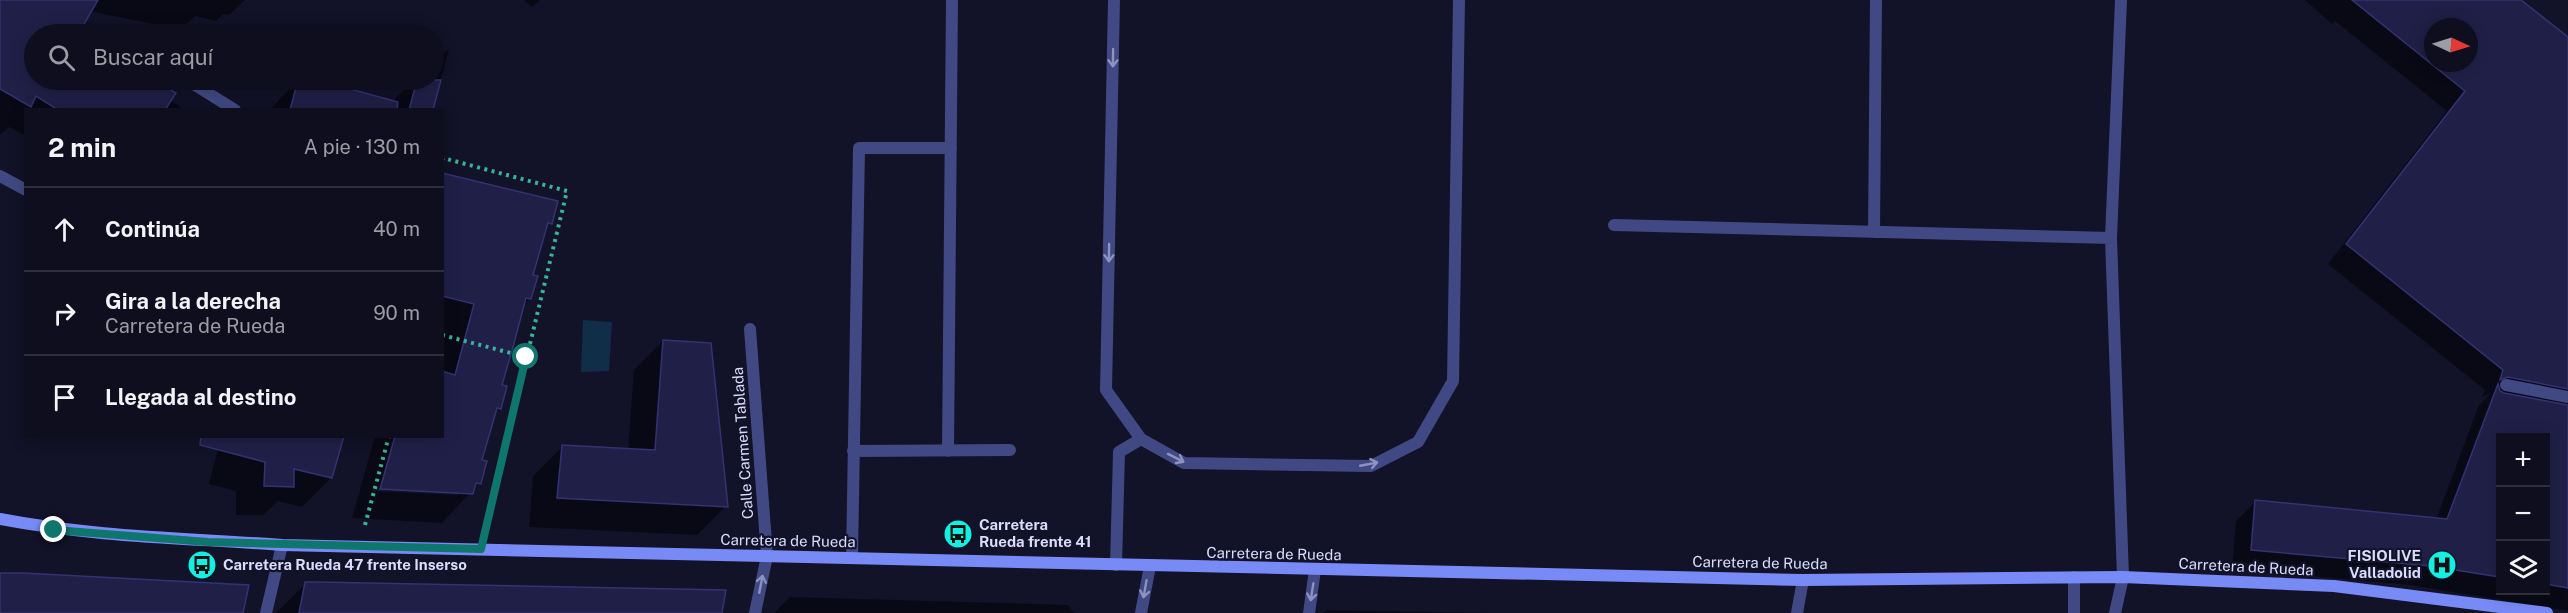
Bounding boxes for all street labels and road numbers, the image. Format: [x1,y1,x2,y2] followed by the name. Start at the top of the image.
[729,366,756,520] street label: Calle Carmen Tablada
[720,531,856,550] street label: Carretera de Rueda
[1206,544,1342,563] street label: Carretera de Rueda
[1692,553,1828,572] street label: Carretera de Rueda
[2178,554,2314,579] street label: Carretera de Rueda

